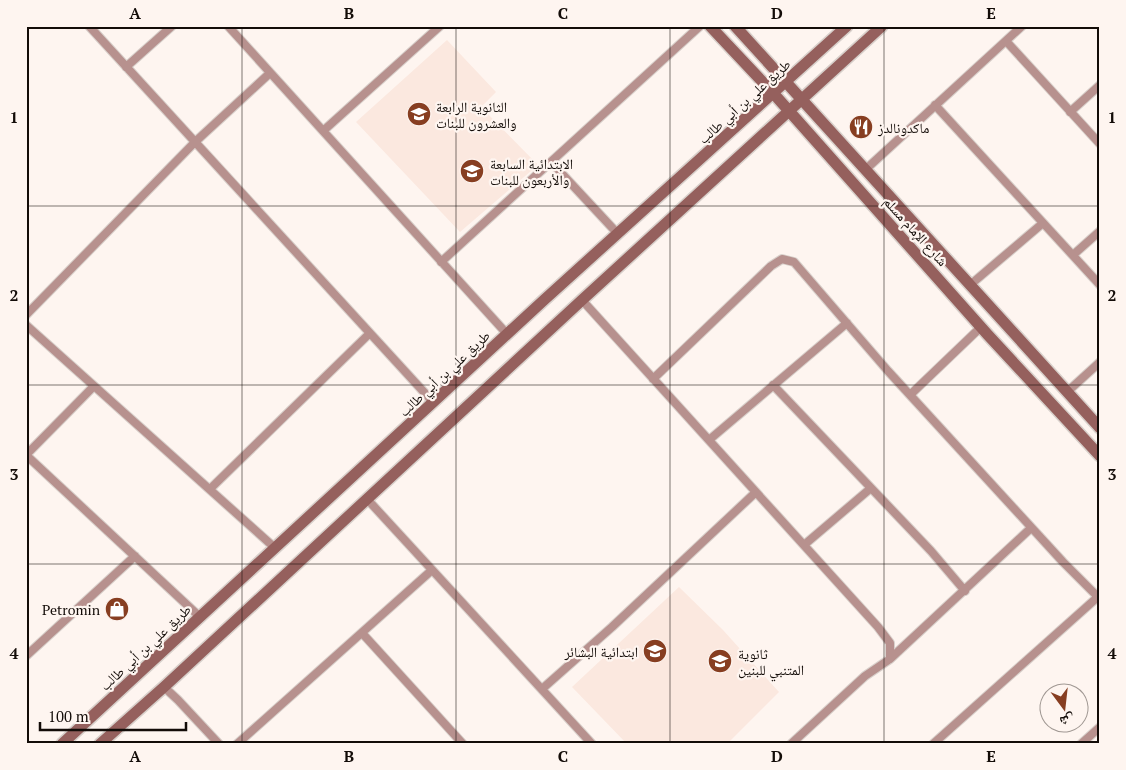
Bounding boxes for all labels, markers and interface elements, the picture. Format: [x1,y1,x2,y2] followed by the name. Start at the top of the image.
[129,2,141,24] text: A
[344,2,354,24] text: B
[558,2,568,24] text: C
[771,2,783,24] text: D
[986,2,996,24] text: E
[694,54,796,150] street label: طريق علي بن أبي طالب
[436,97,517,132] place label: الثانوية الرابعة والعشرون للبنات
[406,101,432,127] school or university icon: الثانوية الرابعة والعشرون للبنات
[9,106,19,128] text: 1
[1107,106,1117,128] text: 1
[848,114,874,140] restaurant icon: ماكدونالدز
[877,118,929,137] place label: ماكدونالدز
[490,154,573,189] place label: الابتدائية السابعة والأربعون للبنات
[459,158,485,184] school or university icon: الابتدائية السابعة والأربعون للبنات
[879,192,952,270] street label: شارع الإمام مسلم
[9,284,19,306] text: 2
[1107,284,1117,306] text: 2
[394,326,496,422] street label: طريق علي بن أبي طالب
[9,463,19,485] text: 3
[1107,463,1117,485] text: 3
[104,596,130,622] shop icon: Petromin
[42,600,101,619] place label: Petromin
[95,600,197,696] street label: طريق علي بن أبي طالب
[642,638,668,664] school or university icon: ابتدائية البشائر
[9,642,19,664] text: 4
[563,642,638,661] place label: ابتدائية البشائر
[1107,642,1117,664] text: 4
[738,644,804,681] place label: ثانوية المتنبي للبنين
[707,648,733,674] school or university icon: ثانوية المتنبي للبنين
[1038,682,1088,732] north arrow
[40,700,186,732] scale bar
[48,706,89,726] text: 100 m
[1058,710,1077,732] text: ش
[129,745,141,767] text: A
[344,745,354,767] text: B
[558,745,568,767] text: C
[771,745,783,767] text: D
[986,745,996,767] text: E

